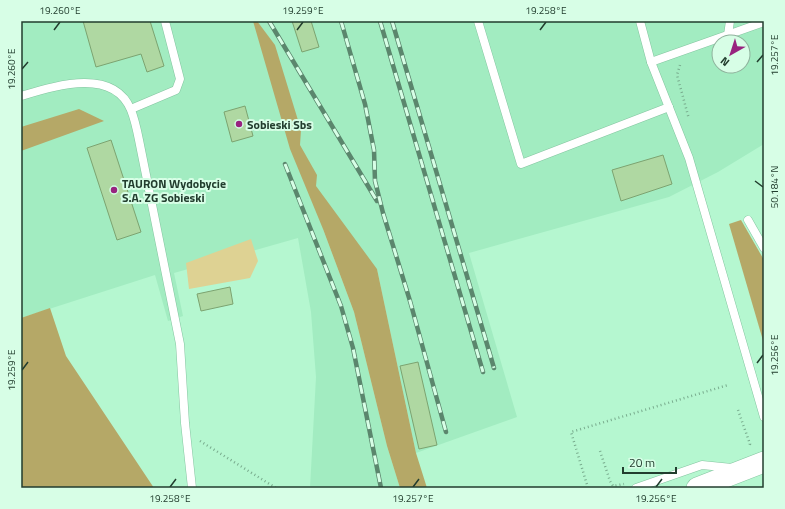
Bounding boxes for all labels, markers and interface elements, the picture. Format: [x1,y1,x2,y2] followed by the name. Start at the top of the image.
[39,3,81,18] text: 19.260°E
[282,3,324,18] text: 19.259°E
[525,3,567,18] text: 19.258°E
[711,34,751,74] north arrow
[767,34,782,76] text: 19.257°E
[4,48,19,90] text: 19.260°E
[717,53,733,70] text: N
[247,115,312,134] place label: Sobieski Sbs
[234,119,244,129] marker: Sobieski Sbs
[767,166,782,208] text: 50.184°N
[122,174,226,207] place label: TAURON Wydobycie S.A. ZG Sobieski
[109,185,119,195] marker: TAURON Wydobycie S.A. ZG Sobieski
[767,334,782,376] text: 19.256°E
[4,349,19,391] text: 19.259°E
[623,449,676,475] scale bar
[629,453,655,472] text: 20 m
[149,491,191,506] text: 19.258°E
[392,491,434,506] text: 19.257°E
[635,491,677,506] text: 19.256°E

